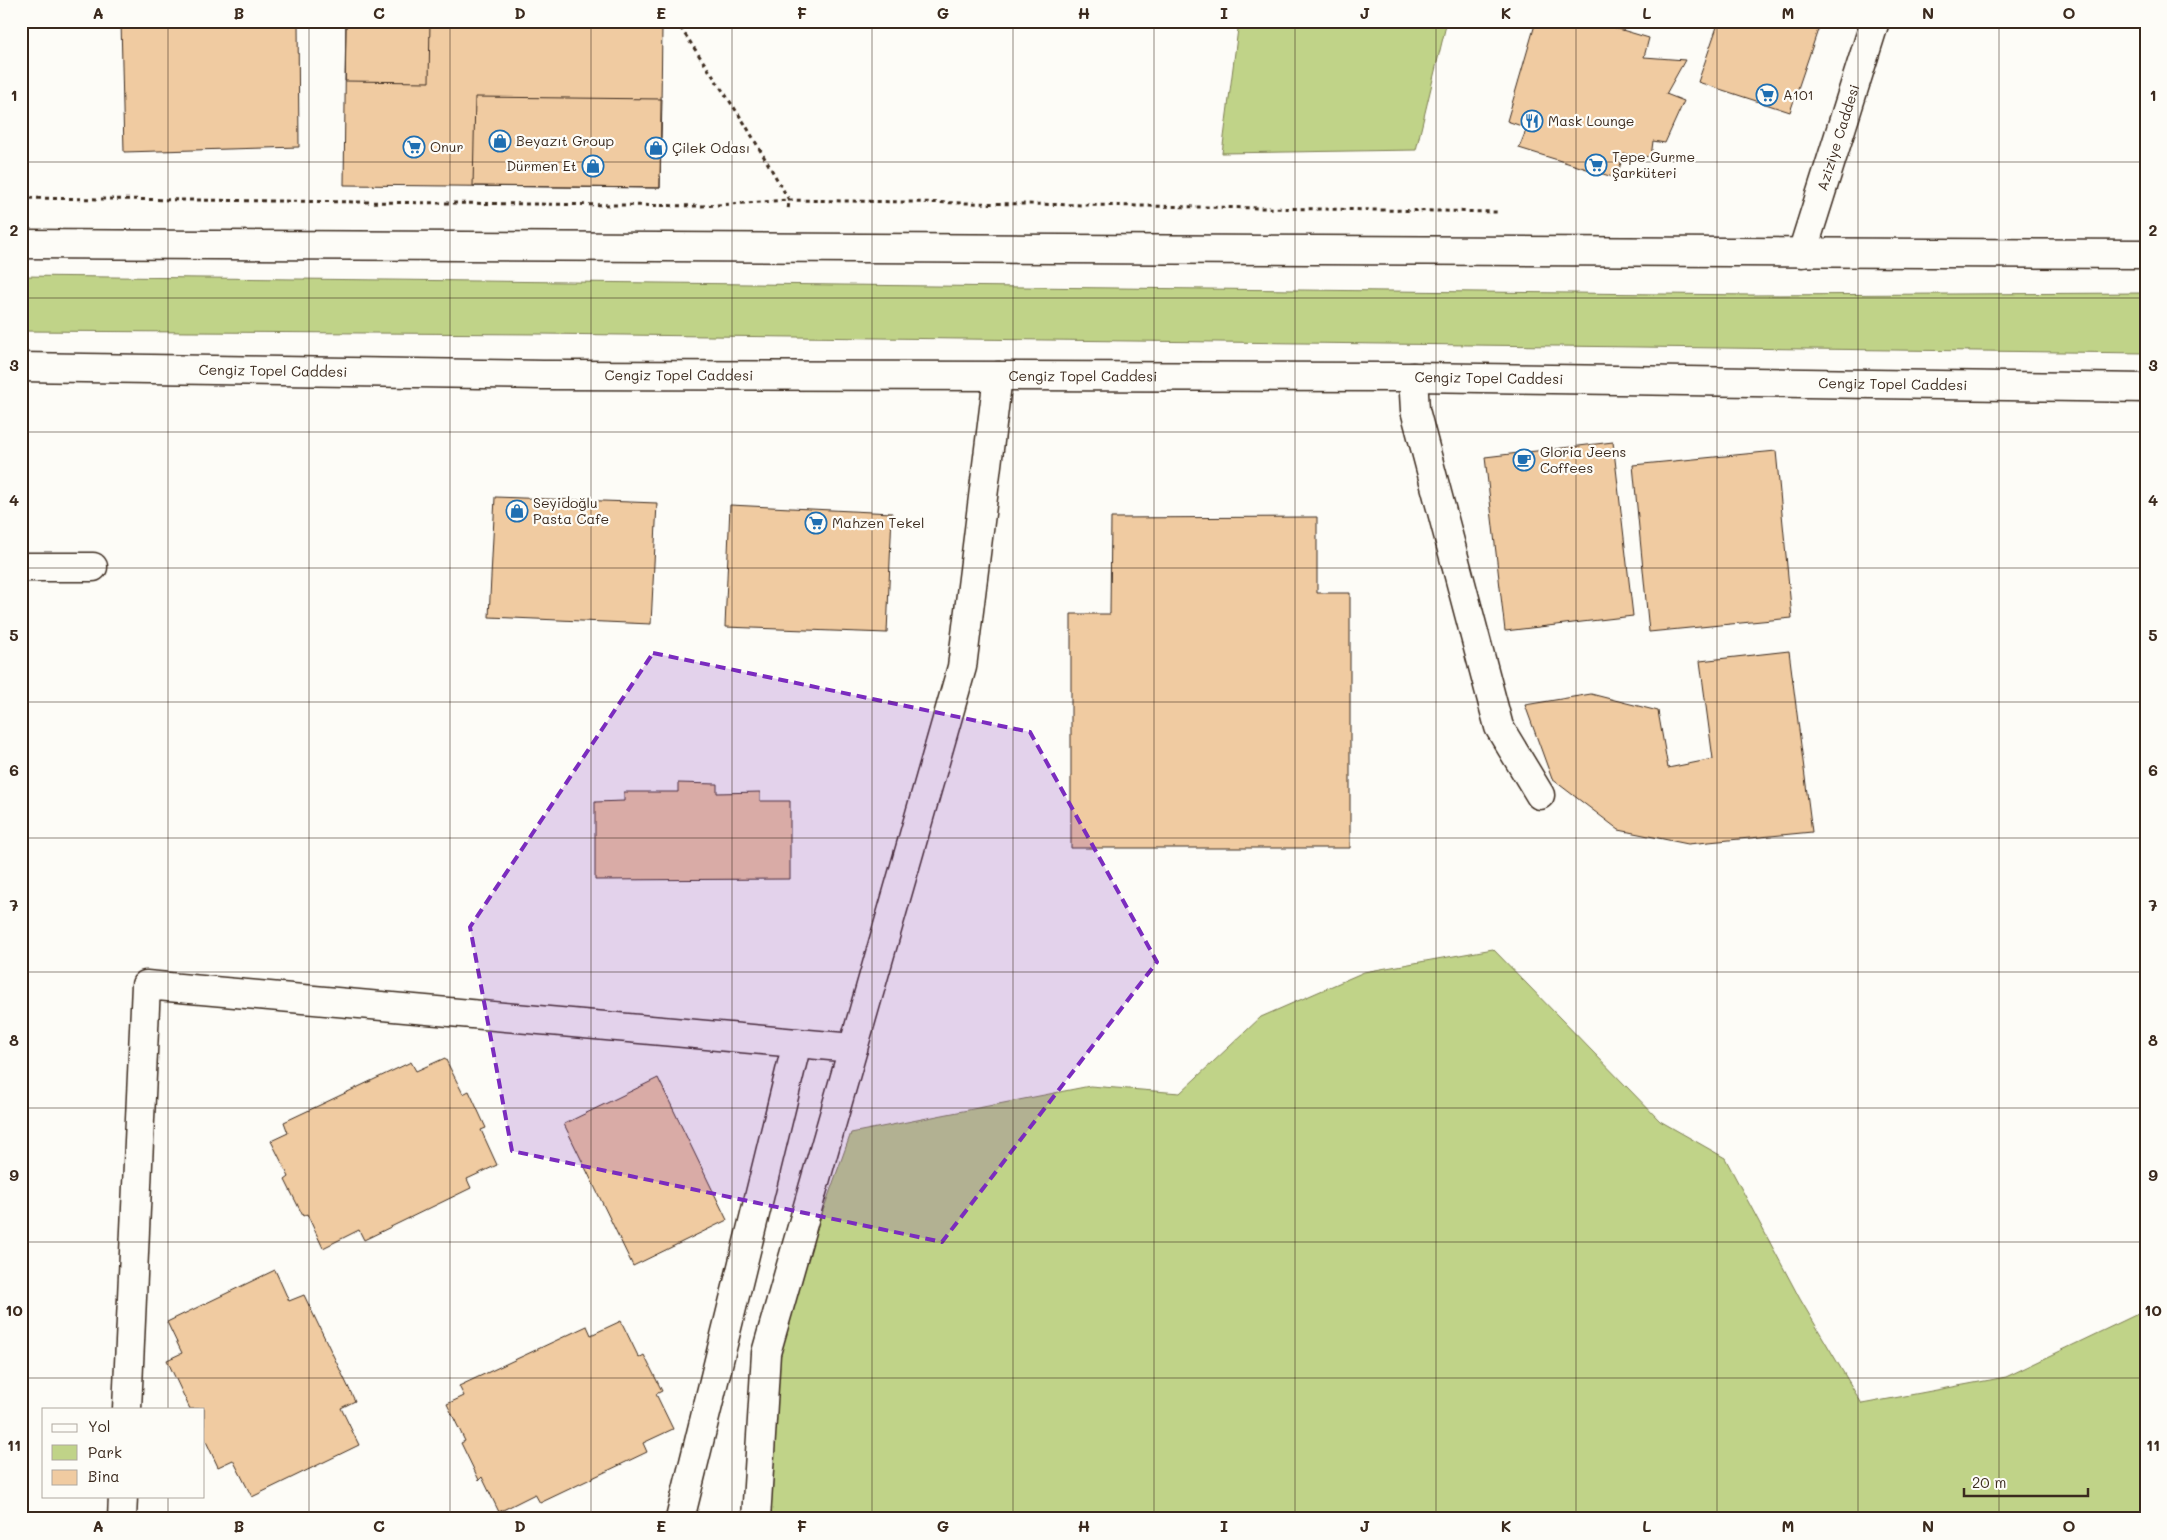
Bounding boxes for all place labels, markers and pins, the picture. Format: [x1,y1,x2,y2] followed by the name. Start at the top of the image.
[1755,83,1779,107] supermarket icon: A101
[1783,85,1814,104] place label: A101
[1520,109,1544,133] restaurant icon: Mask Lounge
[1548,111,1634,130] place label: Mask Lounge
[488,129,512,153] shop icon: Beyazıt Group
[516,131,614,150] place label: Beyazıt Group
[402,135,426,159] supermarket icon: Onur
[644,136,668,160] shop icon: Çilek Odası
[430,137,464,156] place label: Onur
[672,138,750,157] place label: Çilek Odası
[1612,147,1695,182] place label: Tepe Gurme Şarküteri
[1584,153,1608,177] supermarket icon: Tepe Gurme Şarküteri
[581,154,605,178] shop icon: Dürmen Et
[506,156,577,175] place label: Dürmen Et
[1540,442,1626,477] place label: Gloria Jeens Coffees
[1512,448,1536,472] cafe icon: Gloria Jeens Coffees
[533,493,609,528] place label: Seyidoğlu Pasta Cafe
[505,499,529,523] shop icon: Seyidoğlu Pasta Cafe
[804,511,828,535] supermarket icon: Mahzen Tekel
[832,513,925,532] place label: Mahzen Tekel

